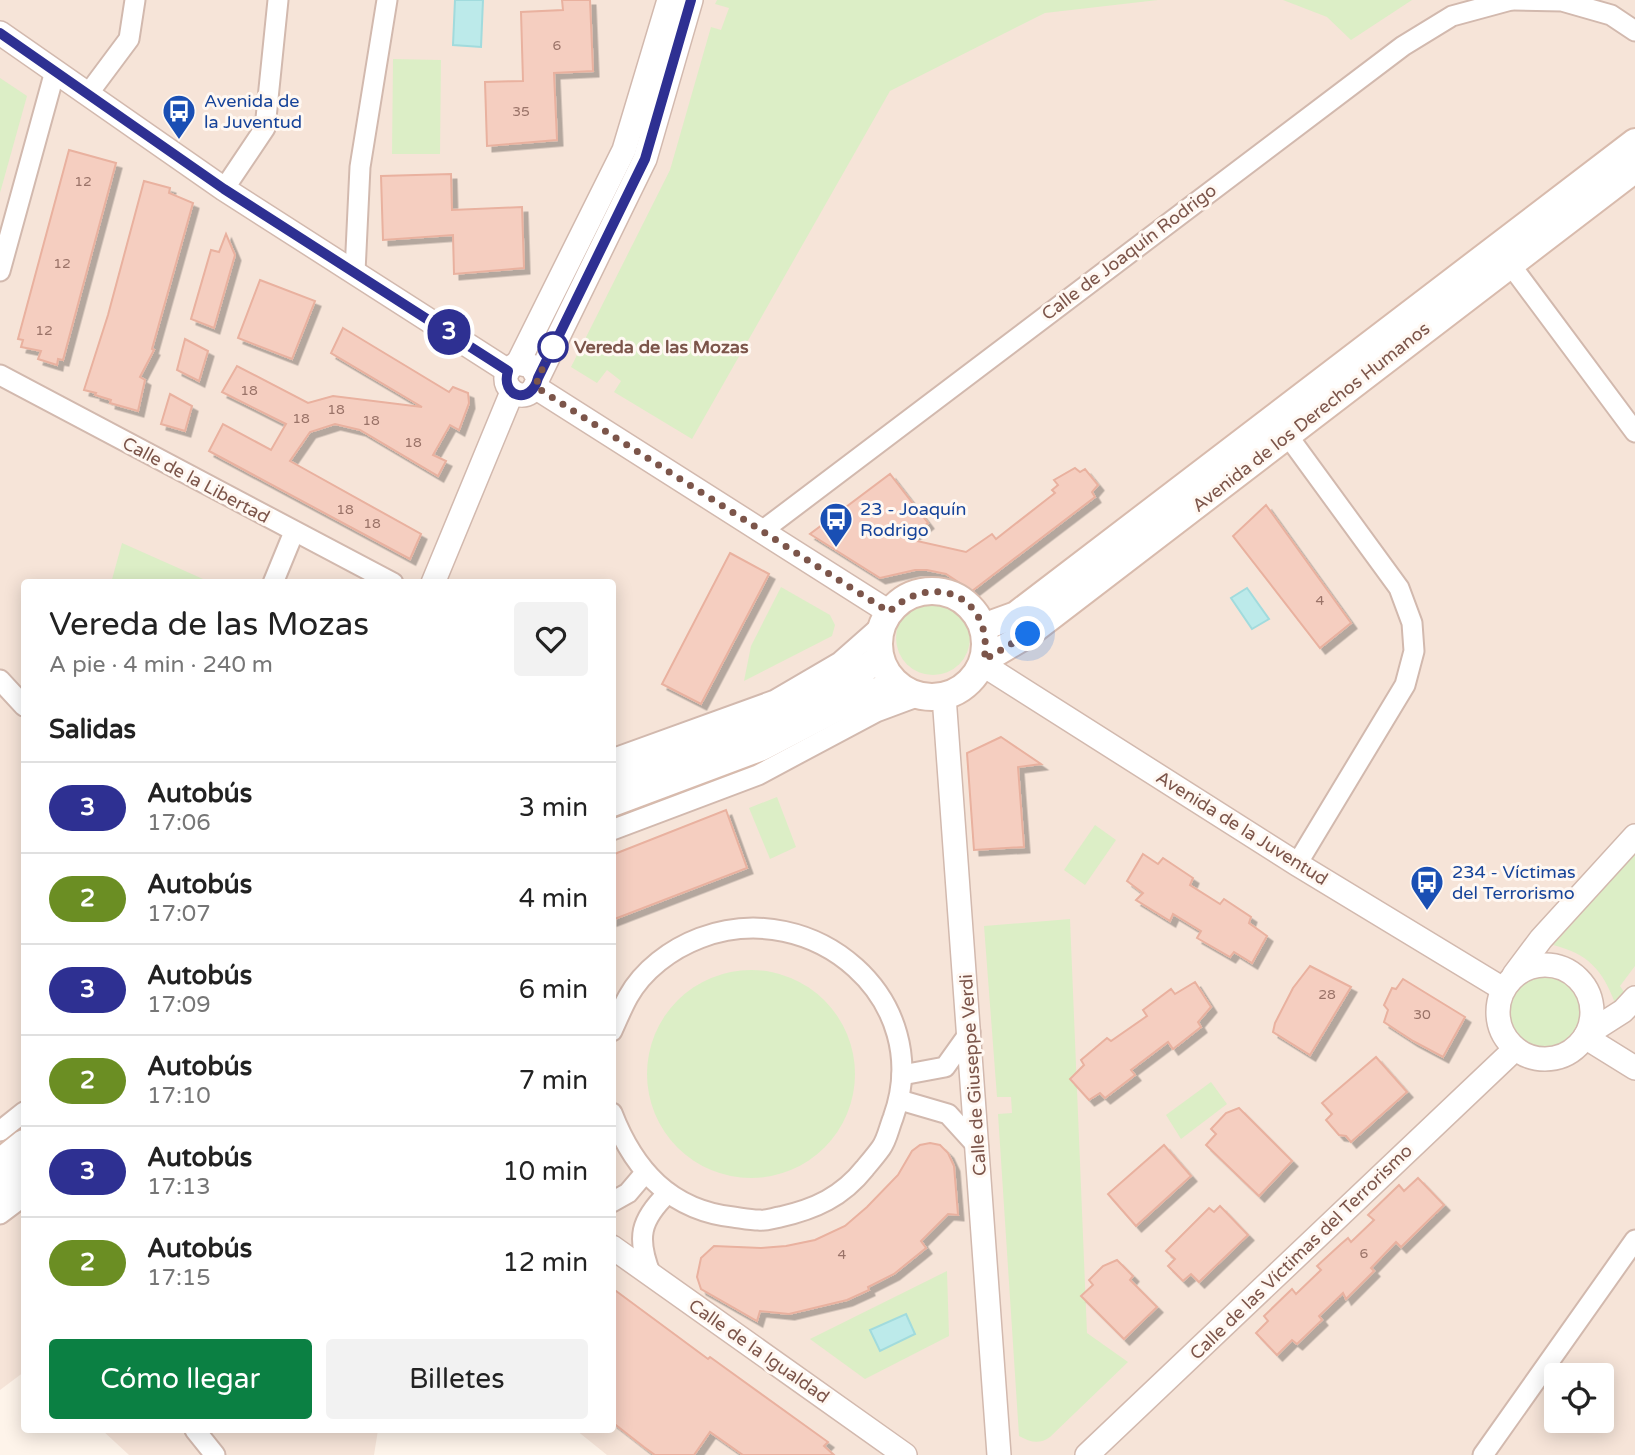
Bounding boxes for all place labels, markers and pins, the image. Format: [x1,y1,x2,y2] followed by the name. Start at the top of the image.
[204,90,302,133] place label: Avenida de la Juventud
[160,92,198,141] bus stop icon: Avenida de la Juventud
[538,332,568,362] marker: Vereda de las Mozas
[574,336,749,358] place label: Vereda de las Mozas
[860,498,967,541] place label: 23 - Joaquín Rodrigo
[817,500,855,549] bus stop icon: 23 - Joaquín Rodrigo
[1452,861,1576,904] place label: 234 - Víctimas del Terrorismo
[1408,863,1446,912] bus stop icon: 234 - Víctimas del Terrorismo

